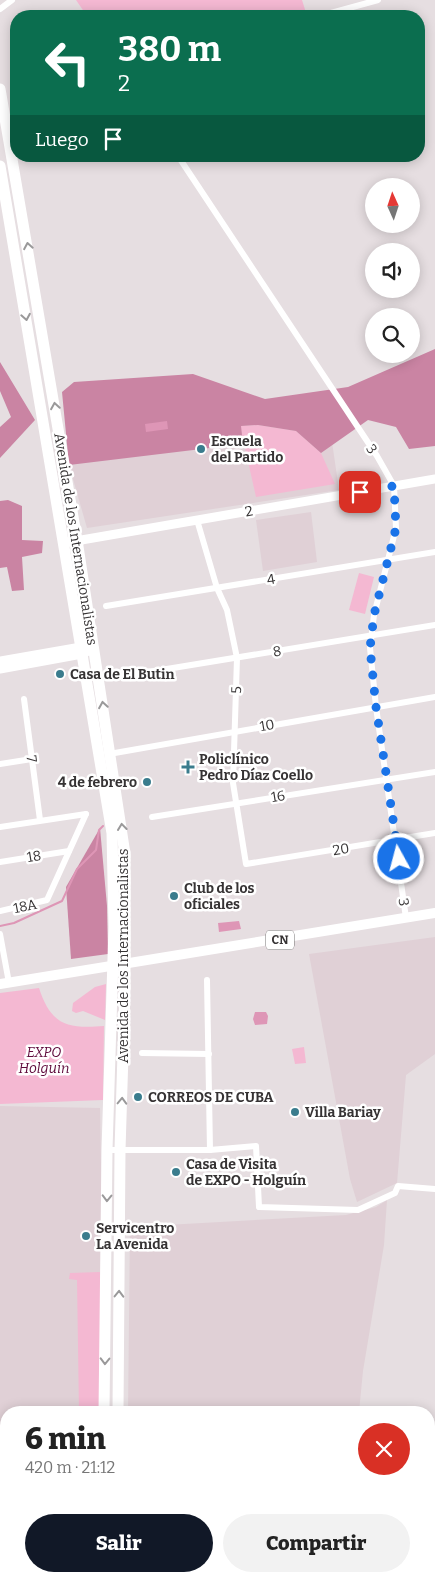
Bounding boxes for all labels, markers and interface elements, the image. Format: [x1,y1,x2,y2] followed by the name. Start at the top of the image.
[118,28,221,70] text: 380 m
[35,30,100,95] icon: left
[118,70,130,97] text: 2
[99,125,127,153] icon: arrive
[35,128,89,151] text: Luego
[365,178,420,232] north arrow
[365,178,420,363] map controls
[24,241,34,250] one-way arrow
[365,243,420,298] button: sound
[365,308,420,363] button: search
[20,313,30,322] one-way arrow
[50,402,60,410] one-way arrow
[50,432,101,646] street label: Avenida de los Internacionalistas
[211,433,283,466] place label: Escuela del Partido
[362,441,381,457] street label: 3
[195,443,207,455] marker: Escuela del Partido
[339,471,381,513] pin
[346,478,374,506] icon: arrive
[244,502,254,521] street label: 2
[266,570,277,589] street label: 4
[271,642,283,661] street label: 8
[70,666,175,683] place label: Casa de El Butin
[54,668,66,680] marker: Casa de El Butin
[228,686,245,694] street label: 5
[98,701,108,710] one-way arrow
[258,716,276,735] street label: 10
[199,751,313,784] place label: Policlínico Pedro Díaz Coello
[23,755,40,764] street label: 7
[181,760,195,774] marker: Policlínico Pedro Díaz Coello
[58,774,137,791] place label: 4 de febrero
[141,776,153,788] marker: 4 de febrero
[270,787,286,806] street label: 16
[117,823,128,831] one-way arrow
[372,832,424,884] position arrow
[332,840,351,859] street label: 20
[26,847,42,866] street label: 18
[115,849,132,1063] street label: Avenida de los Internacionalistas
[184,880,255,913] place label: Club de los oficiales
[168,890,180,902] marker: Club de los oficiales
[12,896,38,917] street label: 18A
[395,897,412,907] street label: 3
[266,930,294,950] road number: CN
[18,1044,70,1077] park label: EXPO Holguín
[148,1089,274,1106] place label: CORREOS DE CUBA
[132,1091,144,1103] marker: CORREOS DE CUBA
[116,1097,127,1105] one-way arrow
[305,1104,381,1121] place label: Villa Bariay
[289,1106,301,1118] marker: Villa Bariay
[186,1156,306,1189] place label: Casa de Visita de EXPO - Holguín
[170,1166,182,1178] marker: Casa de Visita de EXPO - Holguín
[102,1195,112,1203] one-way arrow
[96,1220,174,1253] place label: Servicentro La Avenida
[80,1230,92,1242] marker: Servicentro La Avenida
[114,1290,124,1298] one-way arrow
[100,1358,110,1365] one-way arrow
[25,1421,106,1457] text: 6 min
[358,1423,410,1475] button: close
[25,1458,115,1477] text: 420 m · 21:12
[25,1514,213,1572] button: Salir
[223,1514,410,1572] button: Compartir

